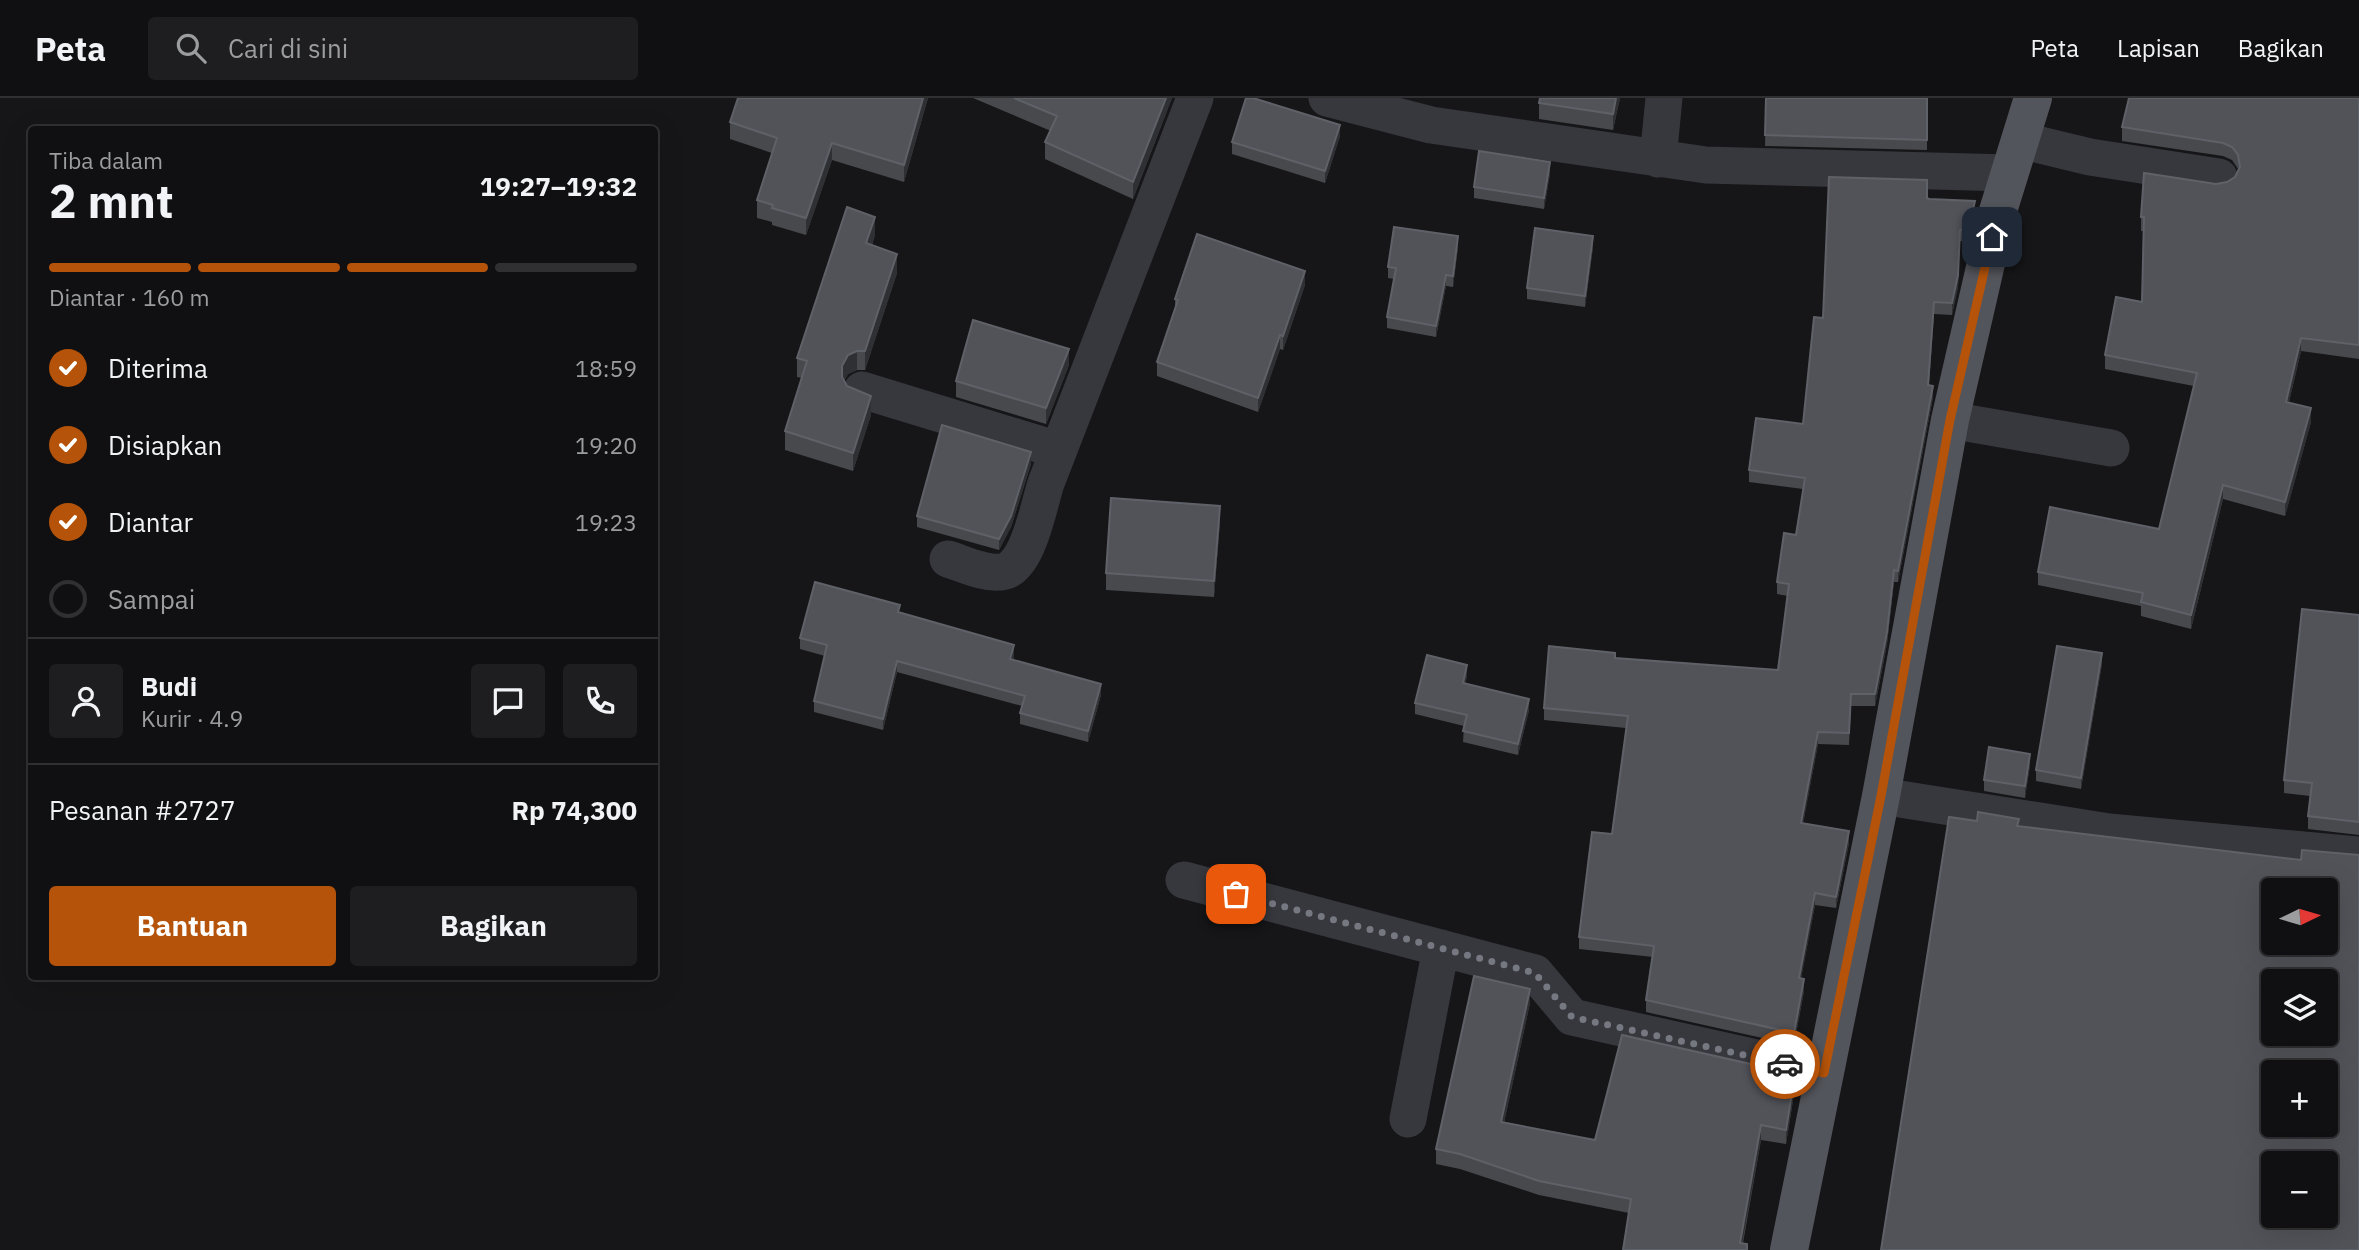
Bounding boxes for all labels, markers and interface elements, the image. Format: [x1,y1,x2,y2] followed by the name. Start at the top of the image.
[148,17,638,80] search box
[35,27,106,70] text: Peta
[172,29,210,67] icon: search
[228,31,348,65] text: Cari di sini
[2031,32,2079,64] text: Peta
[2117,32,2200,64] text: Lapisan
[2238,32,2324,64] text: Bagikan
[49,145,163,175] text: Tiba dalam
[480,169,637,203] text: 19:27–19:32
[49,171,174,231] text: 2 mnt
[1962,207,2022,267] pin
[1973,218,2011,256] icon: home
[49,282,210,312] text: Diantar · 160 m
[49,349,87,387] icon: check
[108,351,208,385] text: Diterima
[575,353,637,383] text: 18:59
[49,426,87,464] icon: check
[108,428,222,462] text: Disiapkan
[575,430,637,460] text: 19:20
[49,503,87,541] icon: check
[108,505,193,539] text: Diantar
[575,507,637,537] text: 19:23
[108,582,195,616] text: Sampai
[49,664,123,738] button: person
[471,664,545,738] button: chat
[563,664,637,738] button: phone
[141,669,197,703] text: Budi
[141,703,243,733] text: Kurir · 4.9
[49,793,236,827] text: Pesanan #2727
[511,793,637,827] text: Rp 74,300
[1206,864,1266,924] pin
[1217,875,1255,913] icon: bag
[2261,878,2338,956] north arrow
[2261,878,2338,1228] map controls
[49,886,336,966] button: Bantuan
[350,886,637,966] button: Bagikan
[2261,969,2338,1046] button: layers
[1750,1029,1820,1099] courier
[1766,1045,1804,1083] icon: car
[2261,1060,2338,1137] button: +
[2261,1151,2338,1228] button: −

